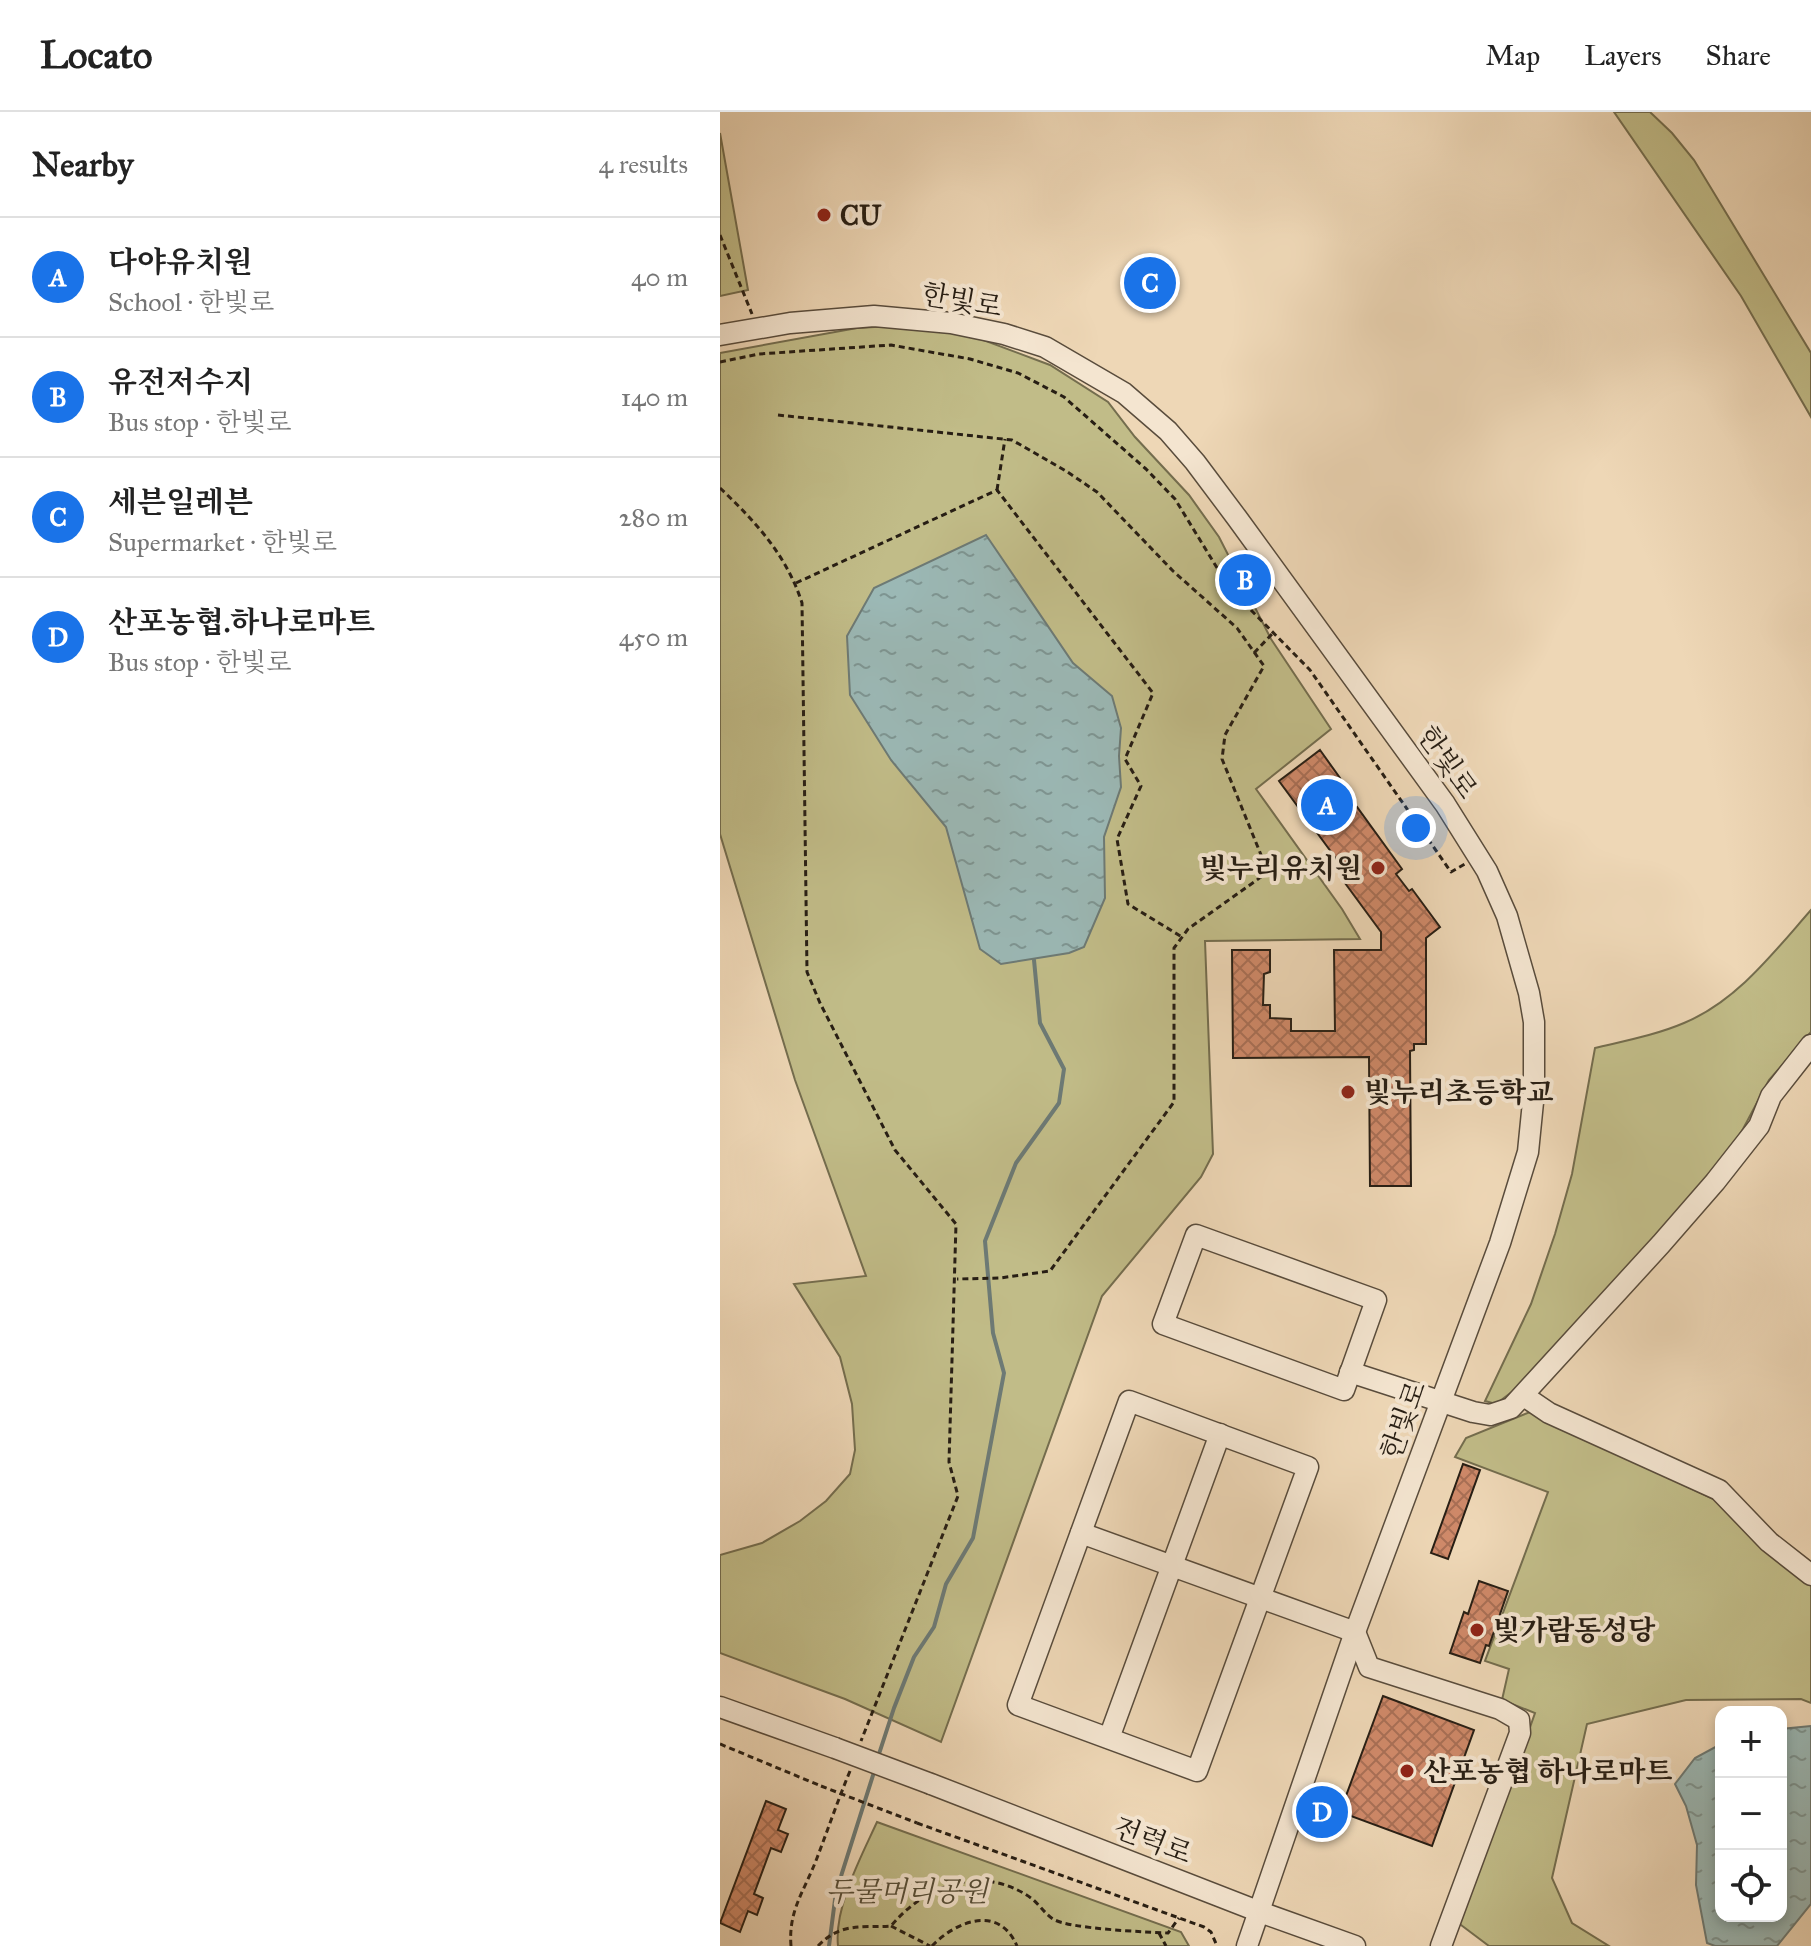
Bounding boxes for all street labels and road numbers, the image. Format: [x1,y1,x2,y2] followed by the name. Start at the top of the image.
[919,276,1005,325] street label: 한빛로
[1410,719,1485,806] street label: 한빛로
[1373,1376,1434,1464] street label: 한빛로
[1109,1810,1197,1871] street label: 전력로

